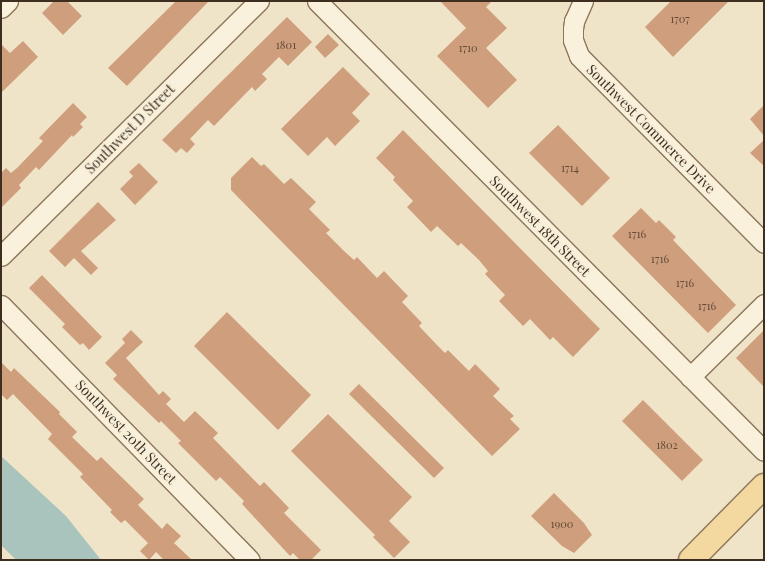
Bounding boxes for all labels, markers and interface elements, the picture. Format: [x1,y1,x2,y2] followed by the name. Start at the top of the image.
[670,12,690,26] house number: 1707
[276,38,296,52] house number: 1801
[458,41,478,55] house number: 1710
[583,61,719,197] street label: Southwest Commerce Drive
[82,81,178,177] street label: Southwest D Street
[561,161,579,175] house number: 1714
[486,172,594,280] street label: Southwest 18th Street
[628,227,646,241] house number: 1716
[651,252,669,266] house number: 1716
[676,276,694,290] house number: 1716
[698,299,716,313] house number: 1716
[72,376,180,488] street label: Southwest 20th Street
[656,438,678,452] house number: 1802
[551,517,573,531] house number: 1900

